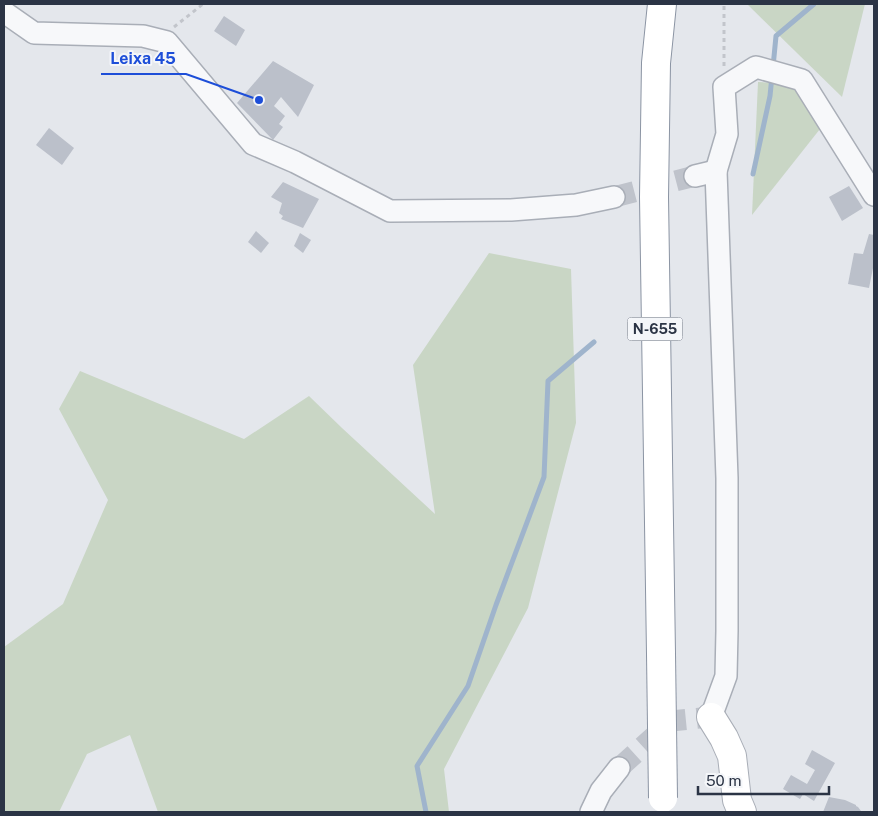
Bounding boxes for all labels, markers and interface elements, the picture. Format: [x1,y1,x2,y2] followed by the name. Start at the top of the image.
[101,43,186,74] callout: Leixa 45
[110,49,176,68] text: Leixa 45
[628,318,682,340] road number: N-655
[698,764,829,796] scale bar
[706,772,741,789] text: 50 m

